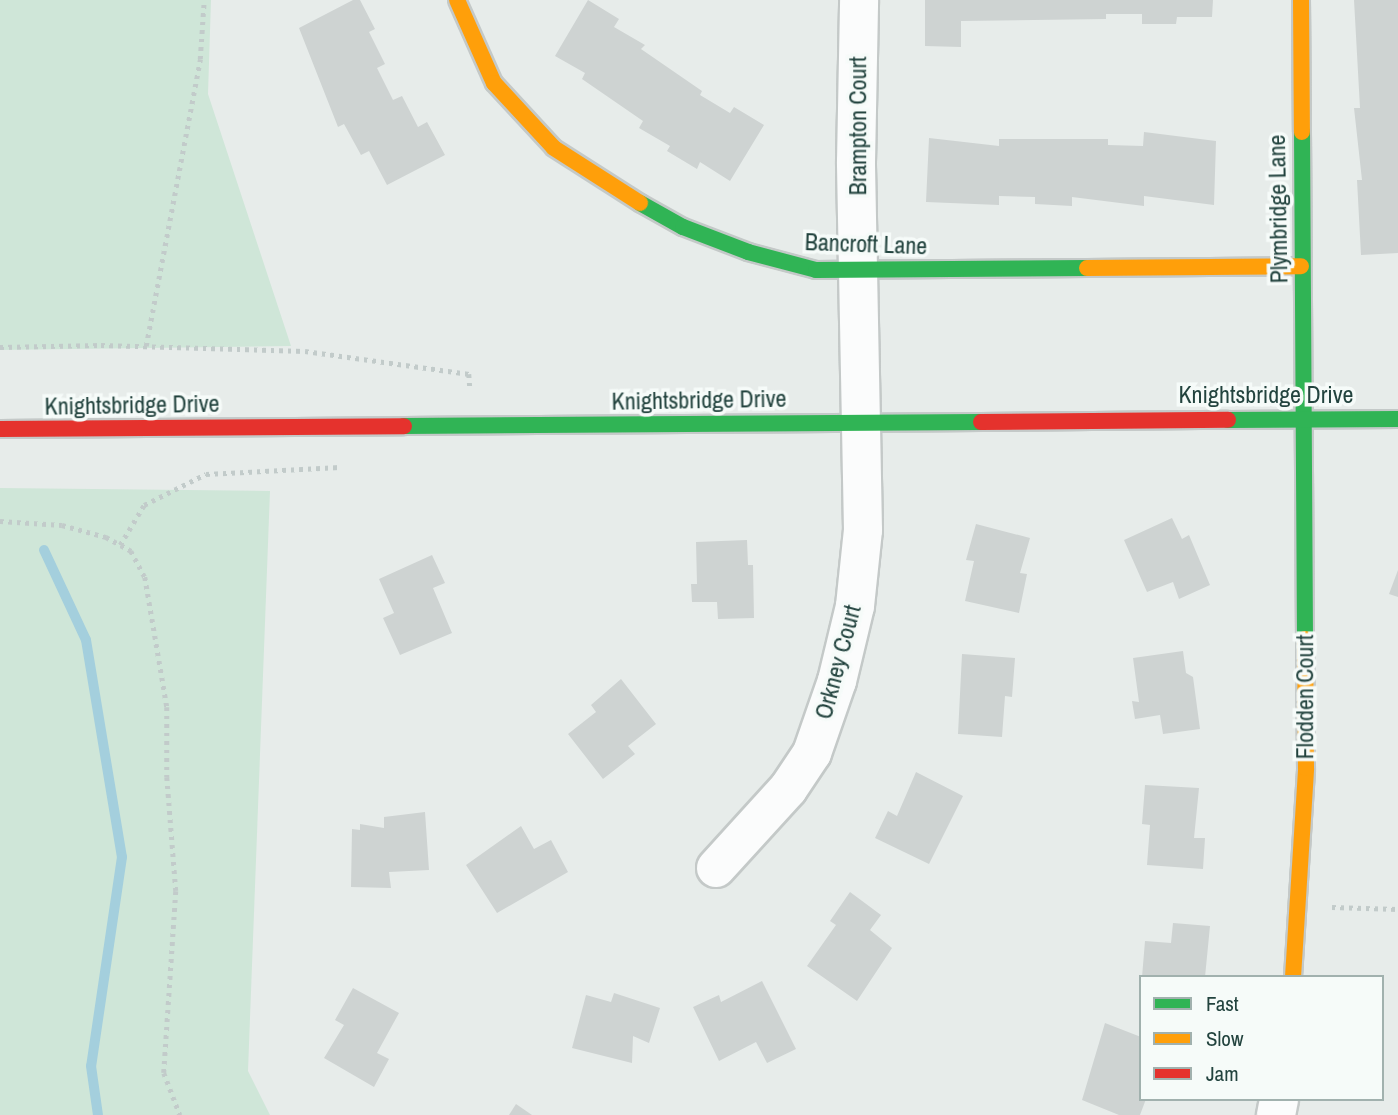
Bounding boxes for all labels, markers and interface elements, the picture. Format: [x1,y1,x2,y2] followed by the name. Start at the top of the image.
[844,57,872,195] street label: Brampton Court
[1262,134,1294,284] street label: Plymbridge Lane
[804,227,928,261] street label: Bancroft Lane
[1178,381,1354,409] street label: Knightsbridge Drive
[611,384,787,416] street label: Knightsbridge Drive
[44,389,220,421] street label: Knightsbridge Drive
[809,602,867,722] street label: Orkney Court
[1291,635,1319,759] street label: Flodden Court
[1139,975,1384,1101] legend
[1206,989,1239,1018] text: Fast
[1206,1024,1243,1053] text: Slow
[1206,1059,1239,1088] text: Jam

